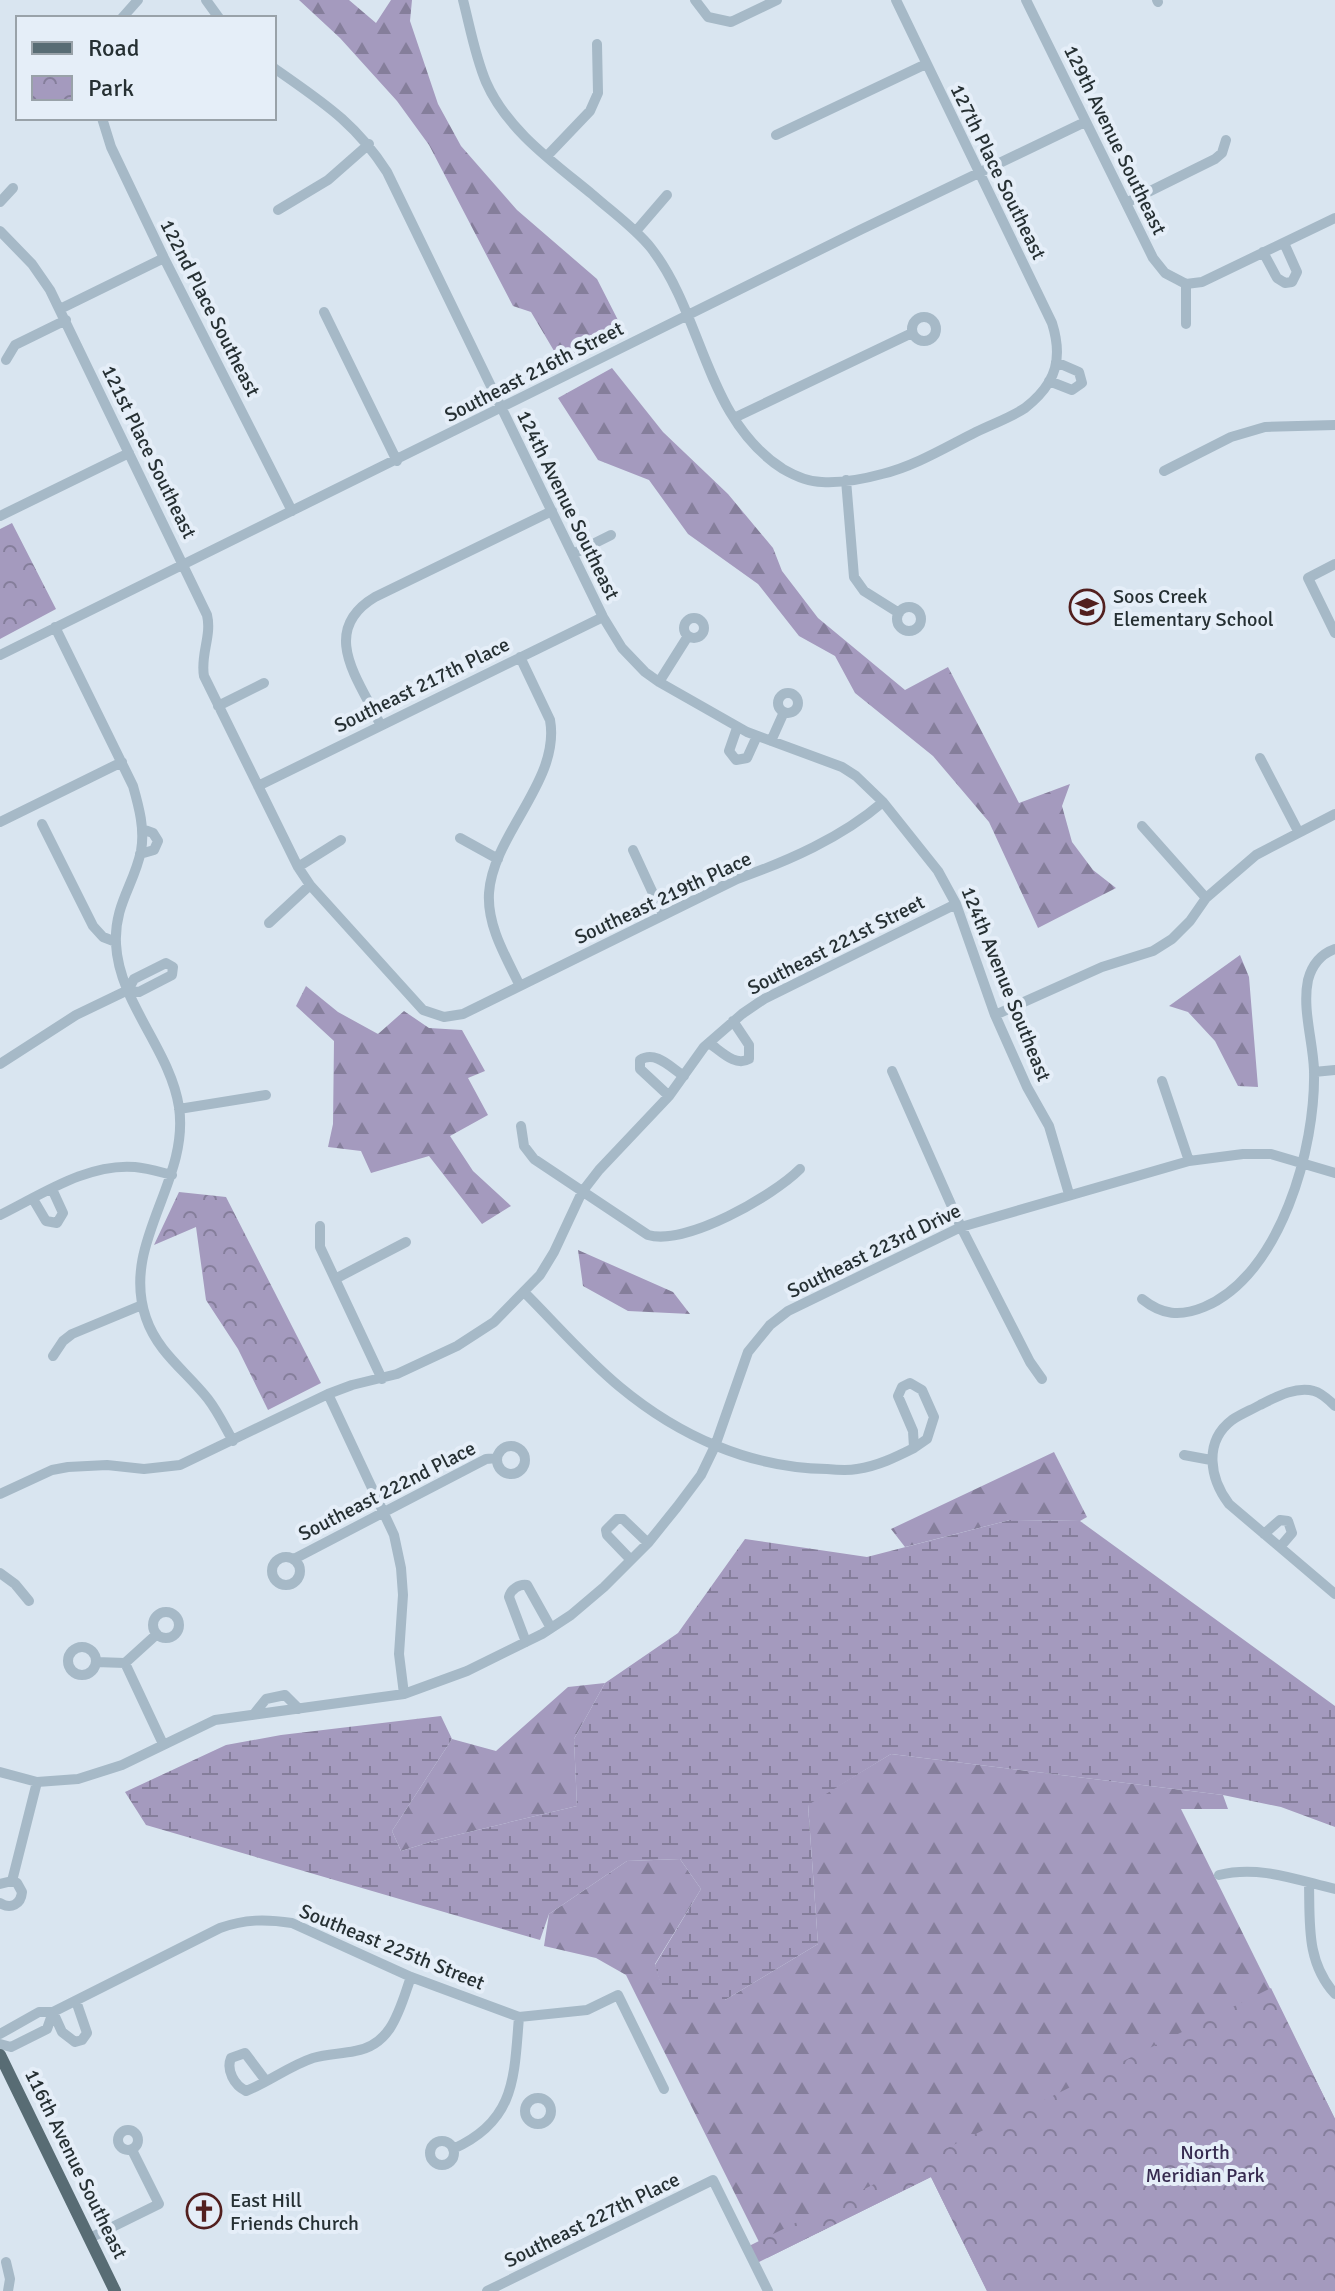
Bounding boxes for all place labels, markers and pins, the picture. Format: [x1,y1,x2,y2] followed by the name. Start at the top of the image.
[1113,584,1274,632] place label: Soos Creek Elementary School
[1068,588,1106,626] school or university icon: Soos Creek Elementary School
[230,2188,359,2236] place label: East Hill Friends Church
[185,2192,223,2230] church icon: East Hill Friends Church

